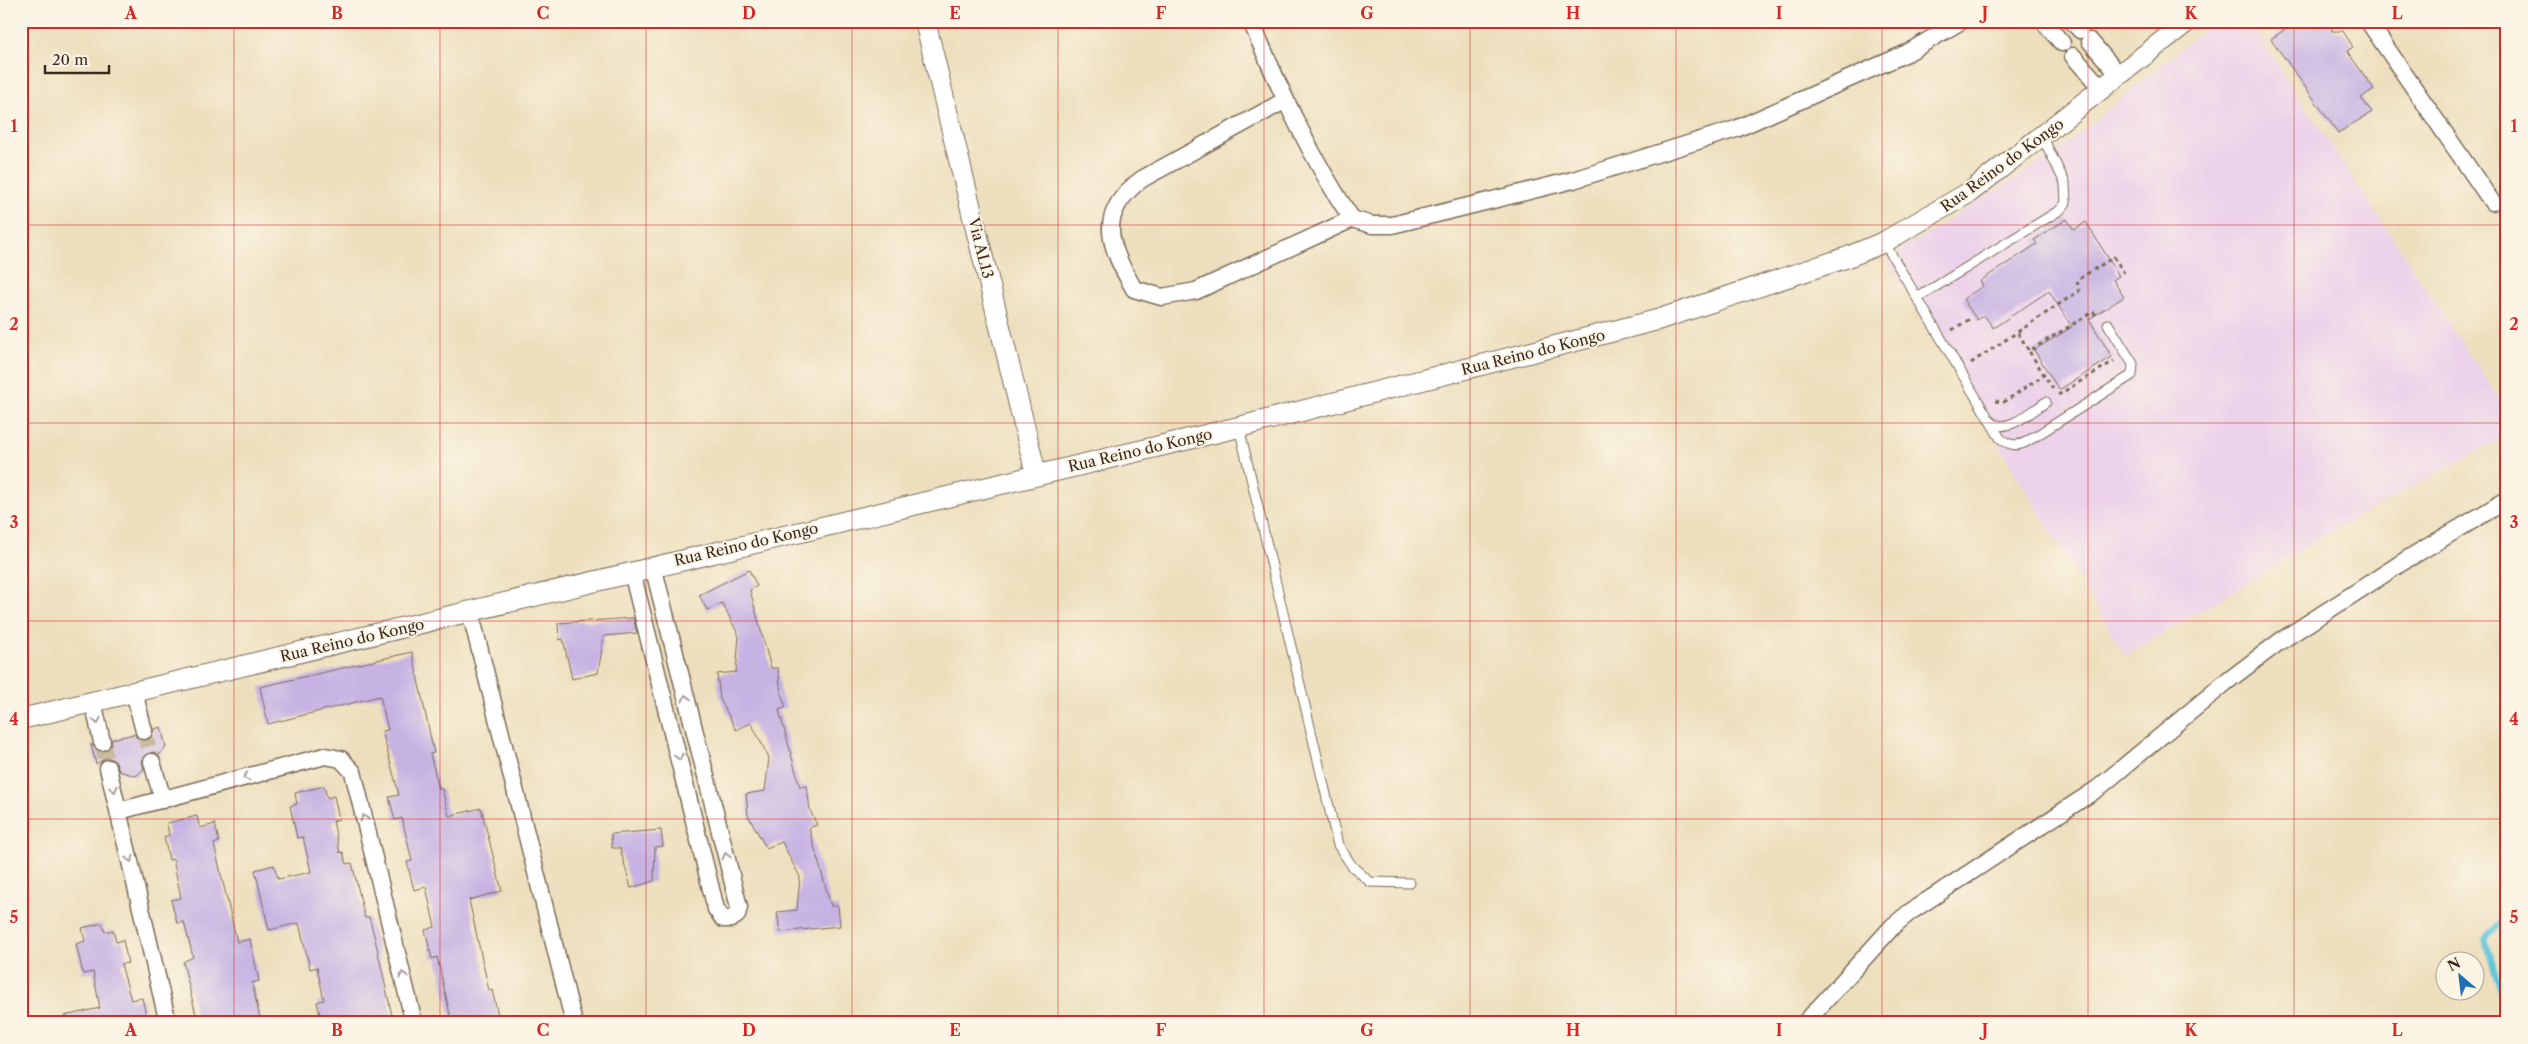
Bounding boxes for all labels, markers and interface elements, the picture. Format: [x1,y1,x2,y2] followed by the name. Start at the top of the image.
[124,3,138,23] text: A
[331,3,343,23] text: B
[537,3,549,23] text: C
[742,3,756,23] text: D
[949,3,961,23] text: E
[1156,3,1167,23] text: F
[1360,3,1374,23] text: G
[1566,3,1580,23] text: H
[1776,3,1783,23] text: I
[1979,3,1988,23] text: J
[2185,3,2199,23] text: K
[2391,3,2403,23] text: L
[45,42,109,74] scale bar
[52,50,88,69] text: 20 m
[1937,114,2067,216] street label: Rua Reino do Kongo
[10,116,18,136] text: 1
[2510,116,2518,136] text: 1
[964,215,998,280] street label: Via AL13
[9,314,19,334] text: 2
[2509,314,2519,334] text: 2
[1459,325,1607,379] street label: Rua Reino do Kongo
[1066,424,1214,476] street label: Rua Reino do Kongo
[9,512,19,532] text: 3
[2509,512,2519,532] text: 3
[672,518,820,570] street label: Rua Reino do Kongo
[278,614,426,666] street label: Rua Reino do Kongo
[681,694,692,703] one-way arrow
[9,709,19,729] text: 4
[2509,709,2519,729] text: 4
[92,717,102,726] one-way arrow
[673,753,684,762] one-way arrow
[242,771,251,782] one-way arrow
[108,785,119,794] one-way arrow
[359,813,370,822] one-way arrow
[722,852,732,860] one-way arrow
[124,854,135,863] one-way arrow
[10,907,19,927] text: 5
[2510,907,2519,927] text: 5
[2436,952,2486,1002] north arrow
[2444,954,2463,975] text: N
[398,971,409,980] one-way arrow
[124,1020,138,1040] text: A
[331,1020,343,1040] text: B
[537,1020,549,1040] text: C
[742,1020,756,1040] text: D
[949,1020,961,1040] text: E
[1156,1020,1167,1040] text: F
[1360,1020,1374,1040] text: G
[1566,1020,1580,1040] text: H
[1776,1020,1783,1040] text: I
[1979,1020,1988,1040] text: J
[2185,1020,2199,1040] text: K
[2391,1020,2403,1040] text: L

